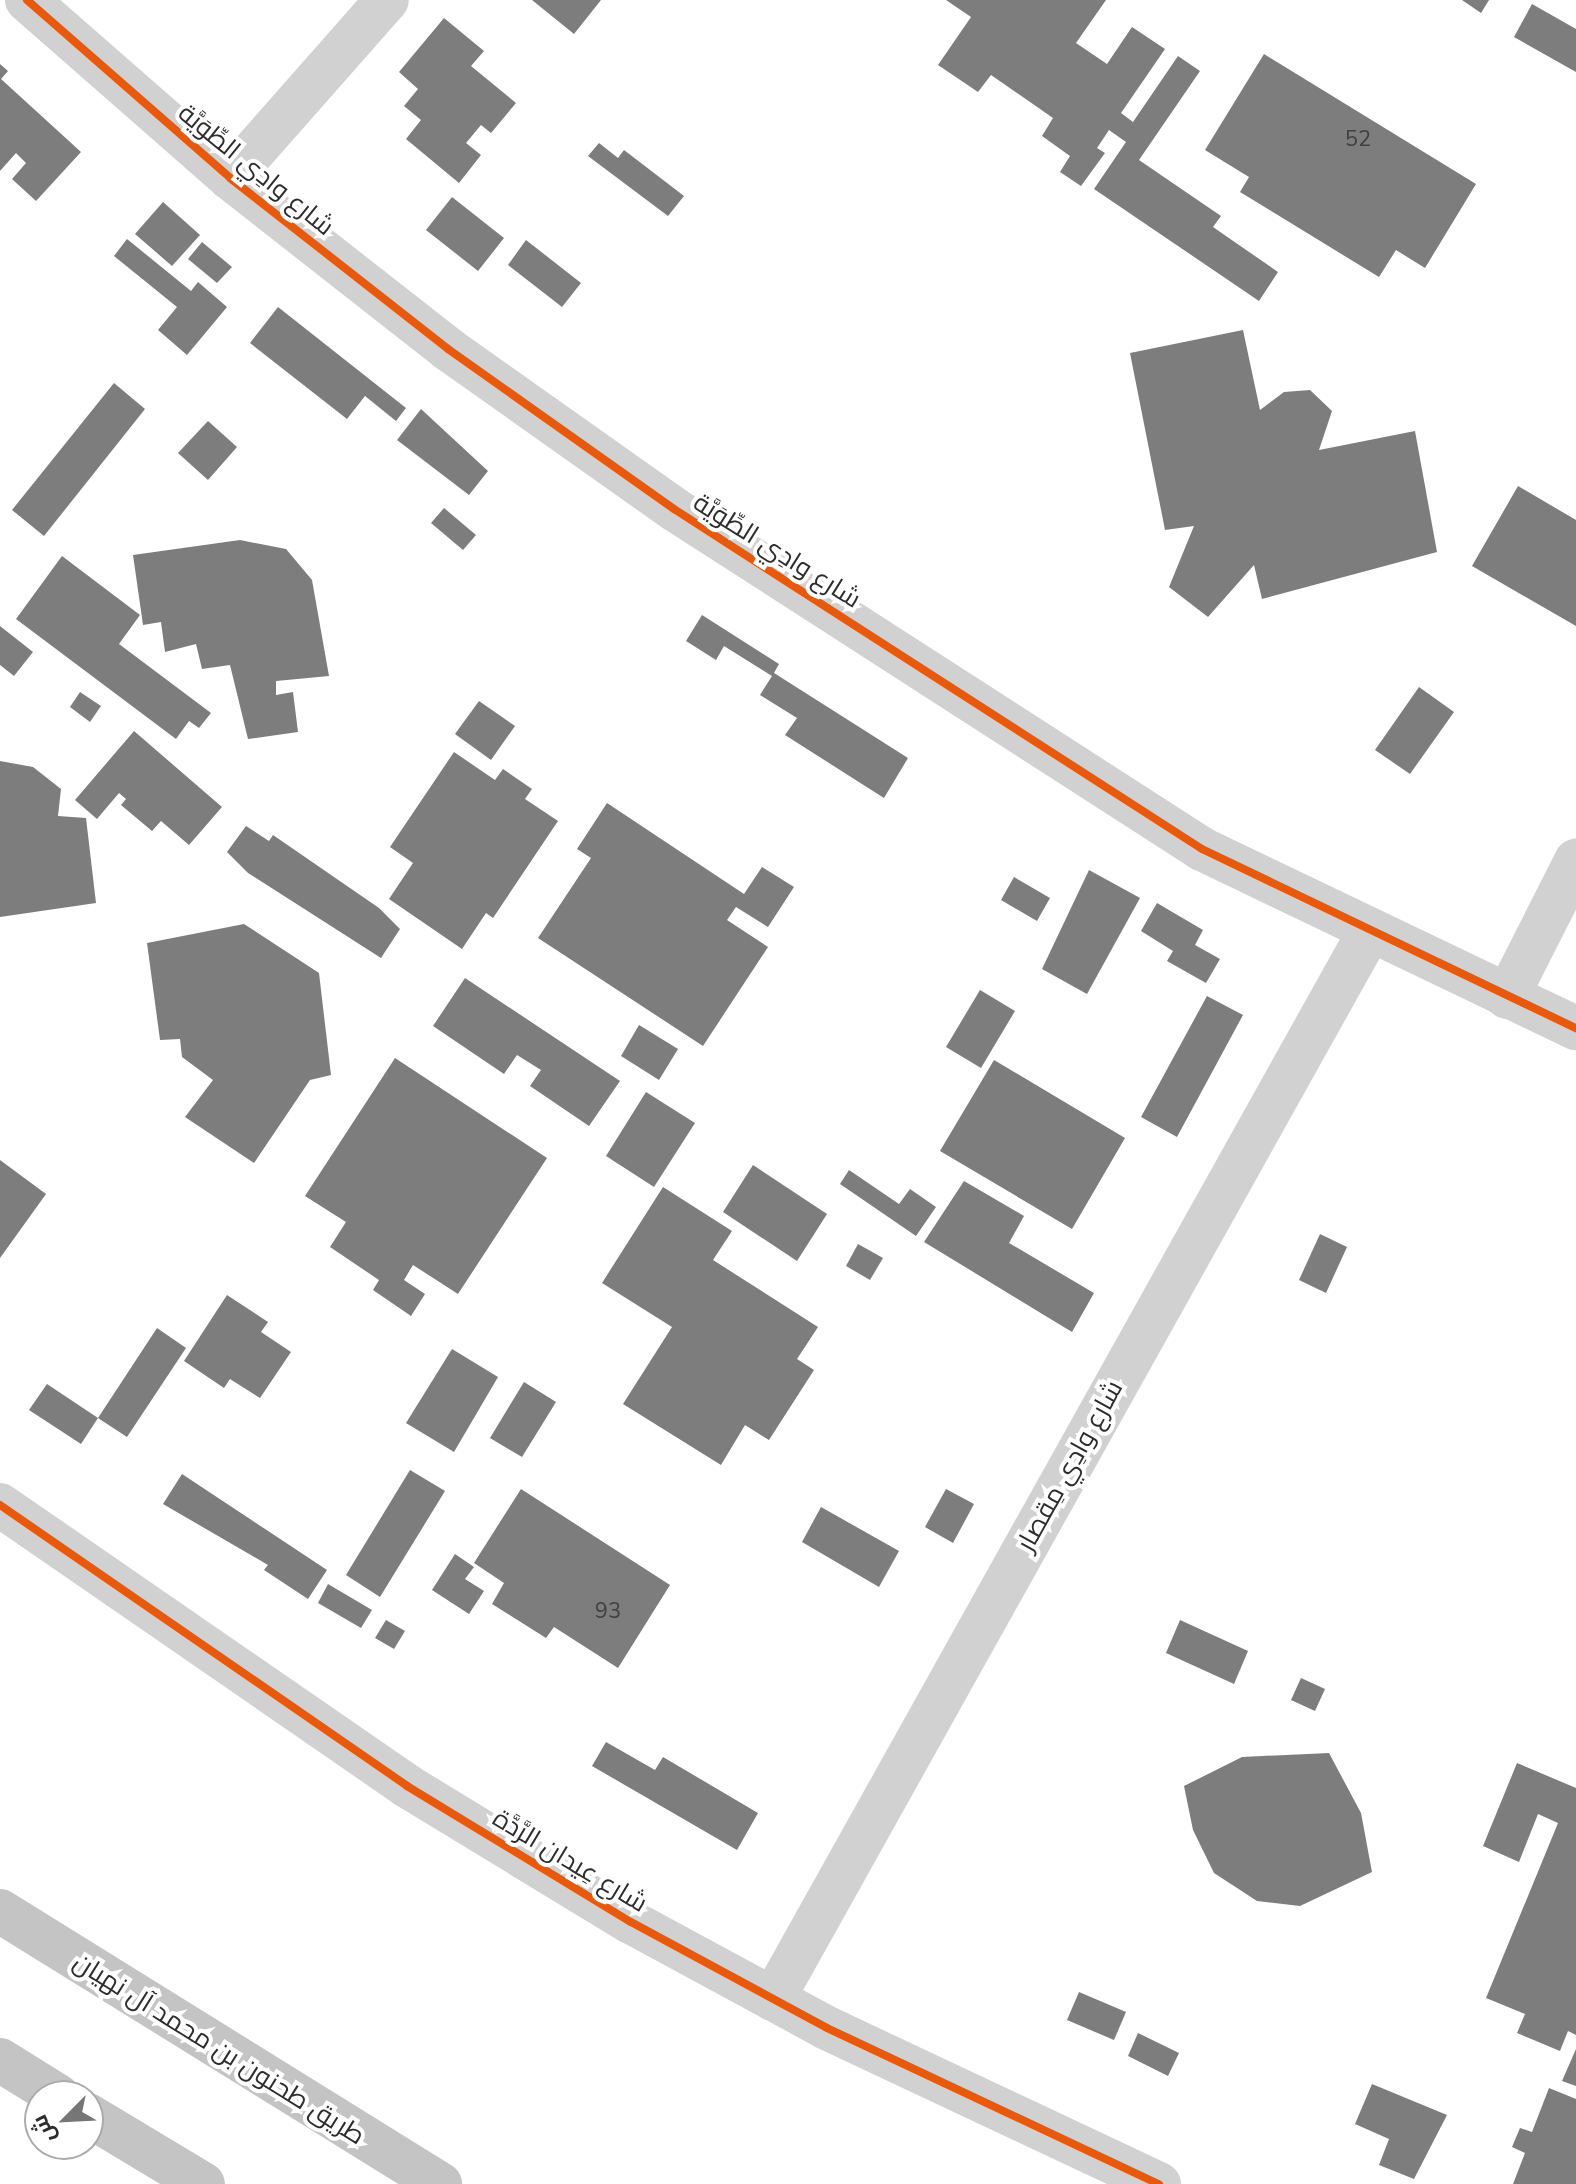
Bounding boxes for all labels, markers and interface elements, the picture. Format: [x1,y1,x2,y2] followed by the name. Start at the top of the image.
[172,98,340,242] street label: شارع وادِي الطِّوَيَّة
[1345,127,1371,153] house number: 52
[688,487,866,615] street label: شارع وادِي الطِّوَيَّة
[1010,1375,1130,1557] street label: شارع وادِي مِقصار
[595,1599,621,1625] house number: 93
[487,1803,653,1919] street label: شارع عِيدان الرَّدَّة
[68,1946,370,2152] street label: طريق طحنون بن محمد آل نهيان
[24,2080,104,2160] north arrow
[24,2110,63,2148] text: ش

